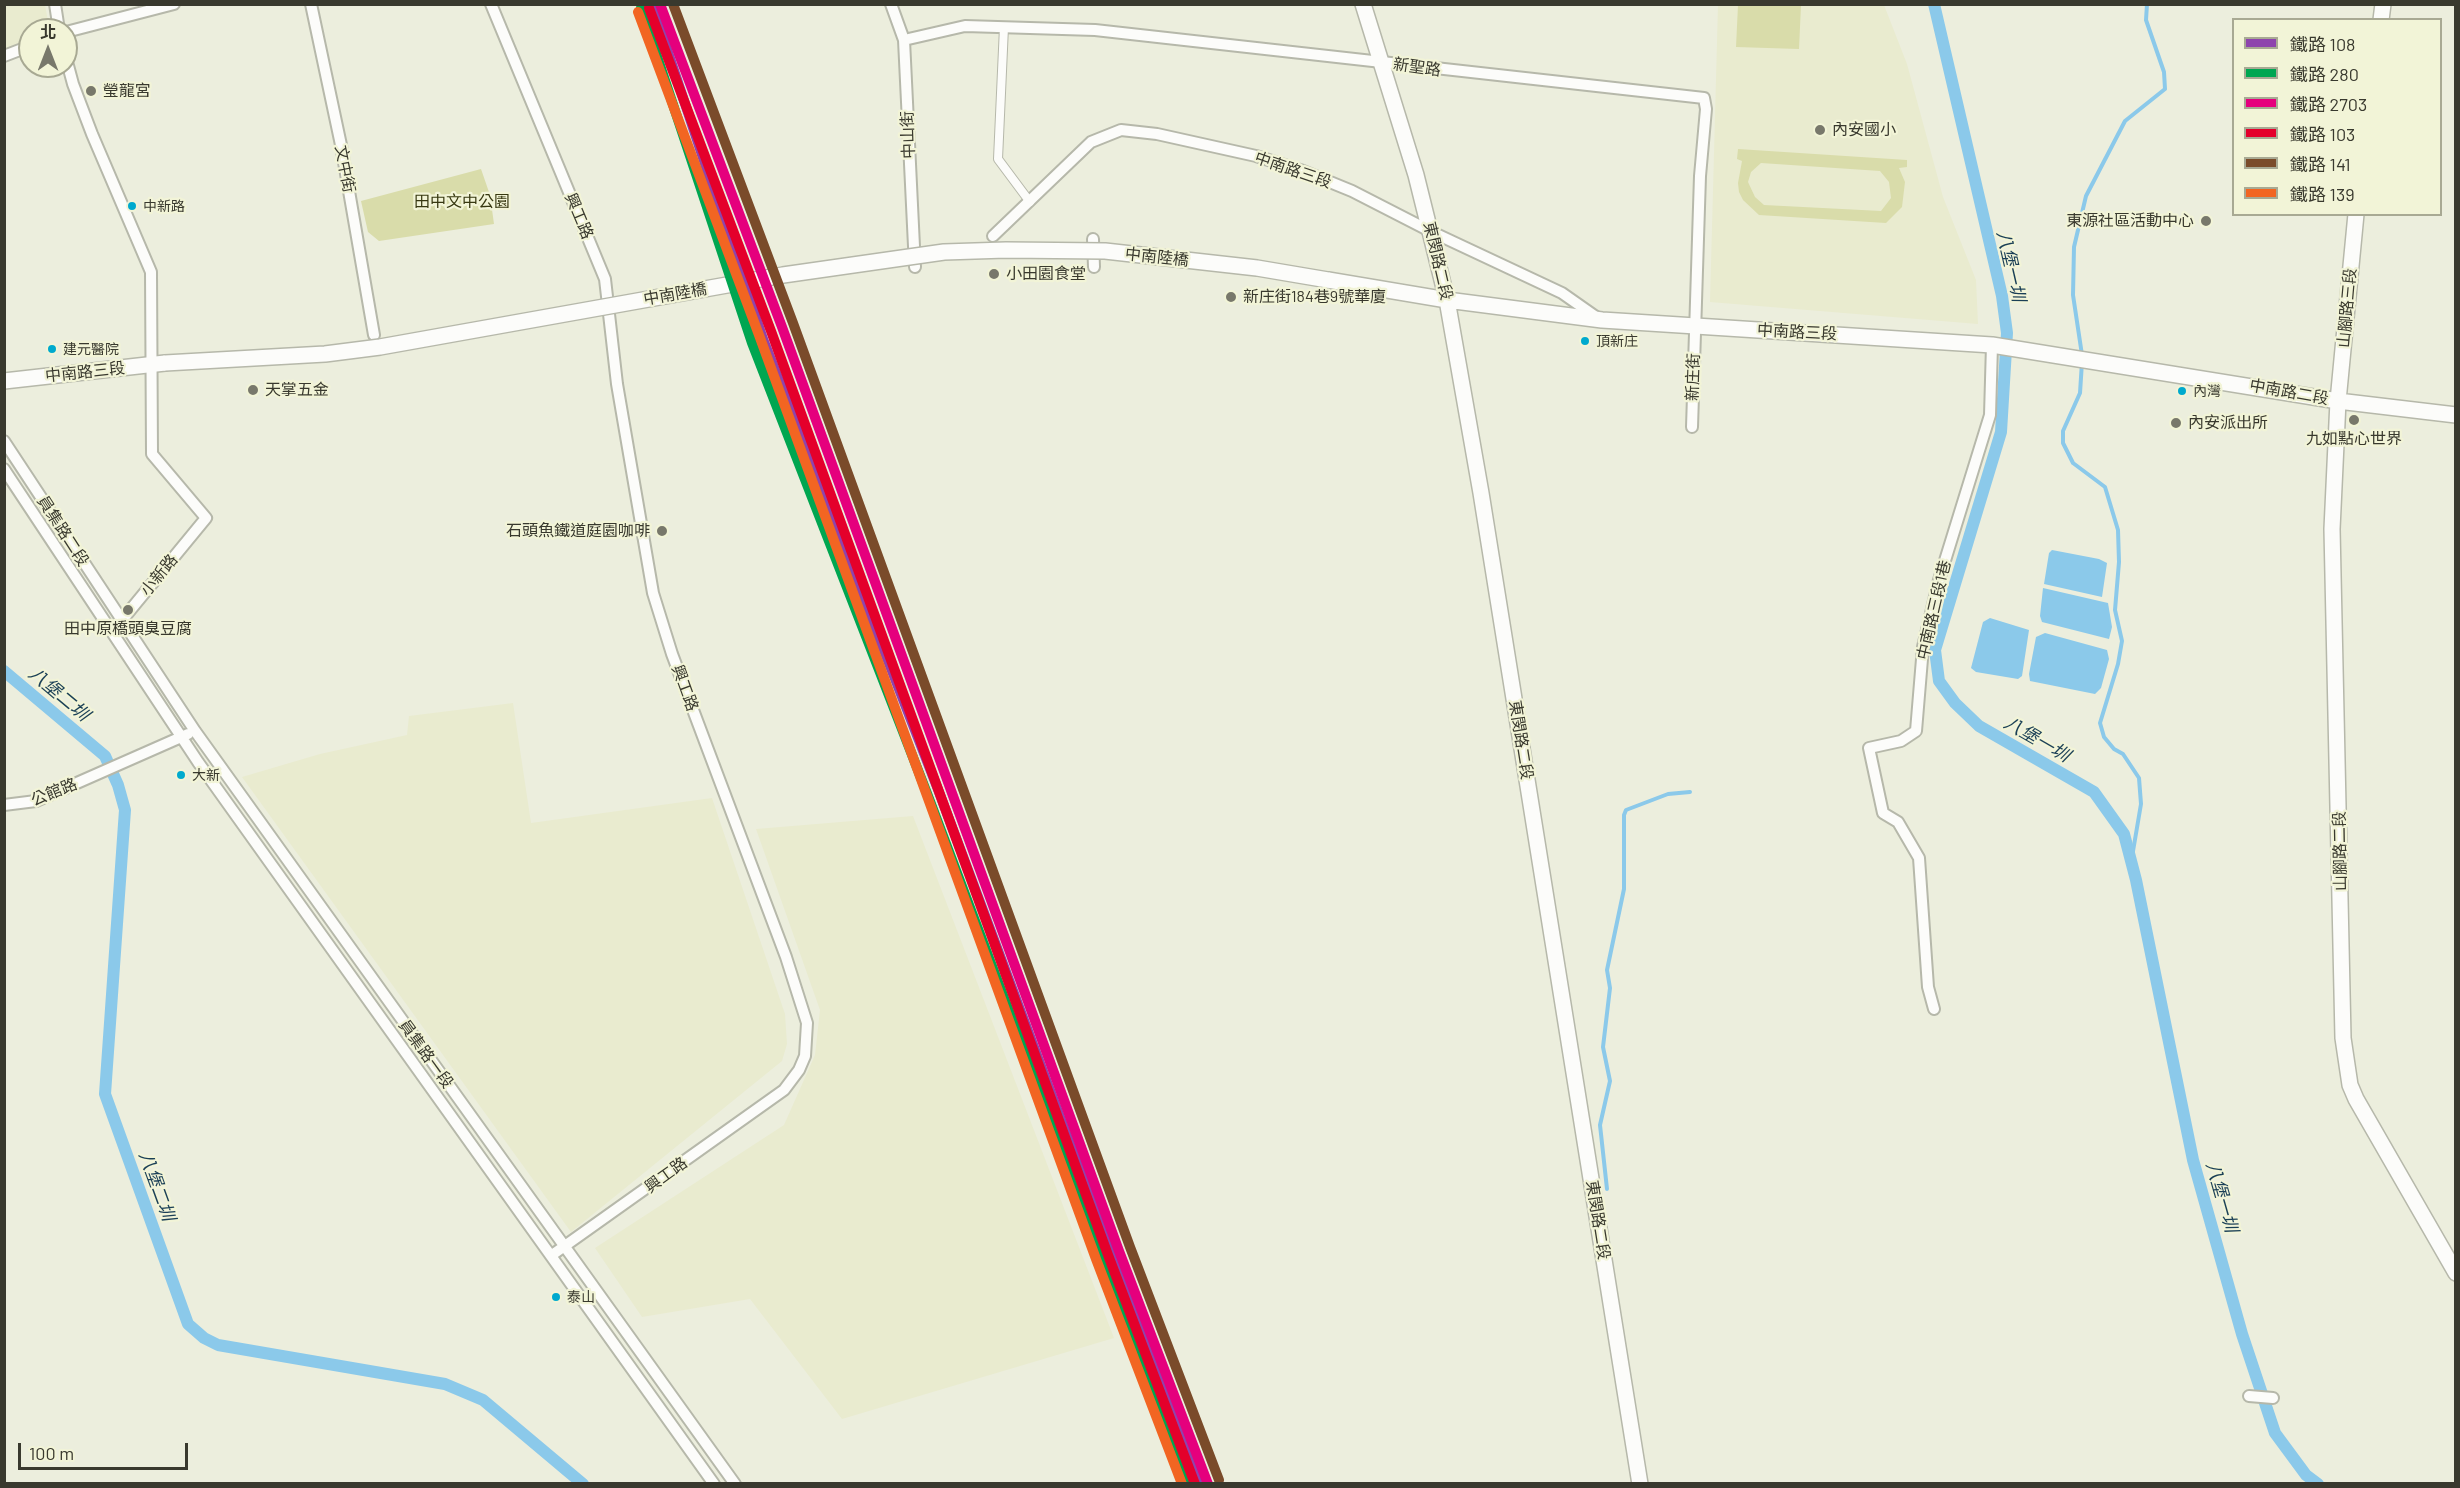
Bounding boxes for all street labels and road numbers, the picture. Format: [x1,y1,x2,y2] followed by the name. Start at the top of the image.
[1392,54,1442,80] street label: 新聖路
[898,111,918,159] street label: 中山街
[331,144,359,194] street label: 文中街
[1252,148,1334,192] street label: 中南路三段
[561,190,597,242] street label: 興工路
[1420,220,1456,302] street label: 東閔路二段
[1124,244,1190,270] street label: 中南陸橋
[2334,267,2360,349] street label: 山腳路三段
[642,279,708,309] street label: 中南陸橋
[1757,320,1837,344] street label: 中南路三段
[1683,353,1703,401] street label: 新庄街
[44,358,126,386] street label: 中南路三段
[2248,376,2330,408] street label: 中南路二段
[33,492,93,570] street label: 員集路二段
[136,550,182,600] street label: 小新路
[1913,558,1955,662] street label: 中南路三段1巷
[668,662,702,714] street label: 興工路
[1505,699,1537,781] street label: 東閔路二段
[28,774,80,810] street label: 公館路
[2330,811,2350,891] street label: 山腳路二段
[395,1016,457,1092] street label: 員集路一段
[641,1153,691,1197] street label: 興工路
[1582,1179,1614,1261] street label: 東閔路二段

